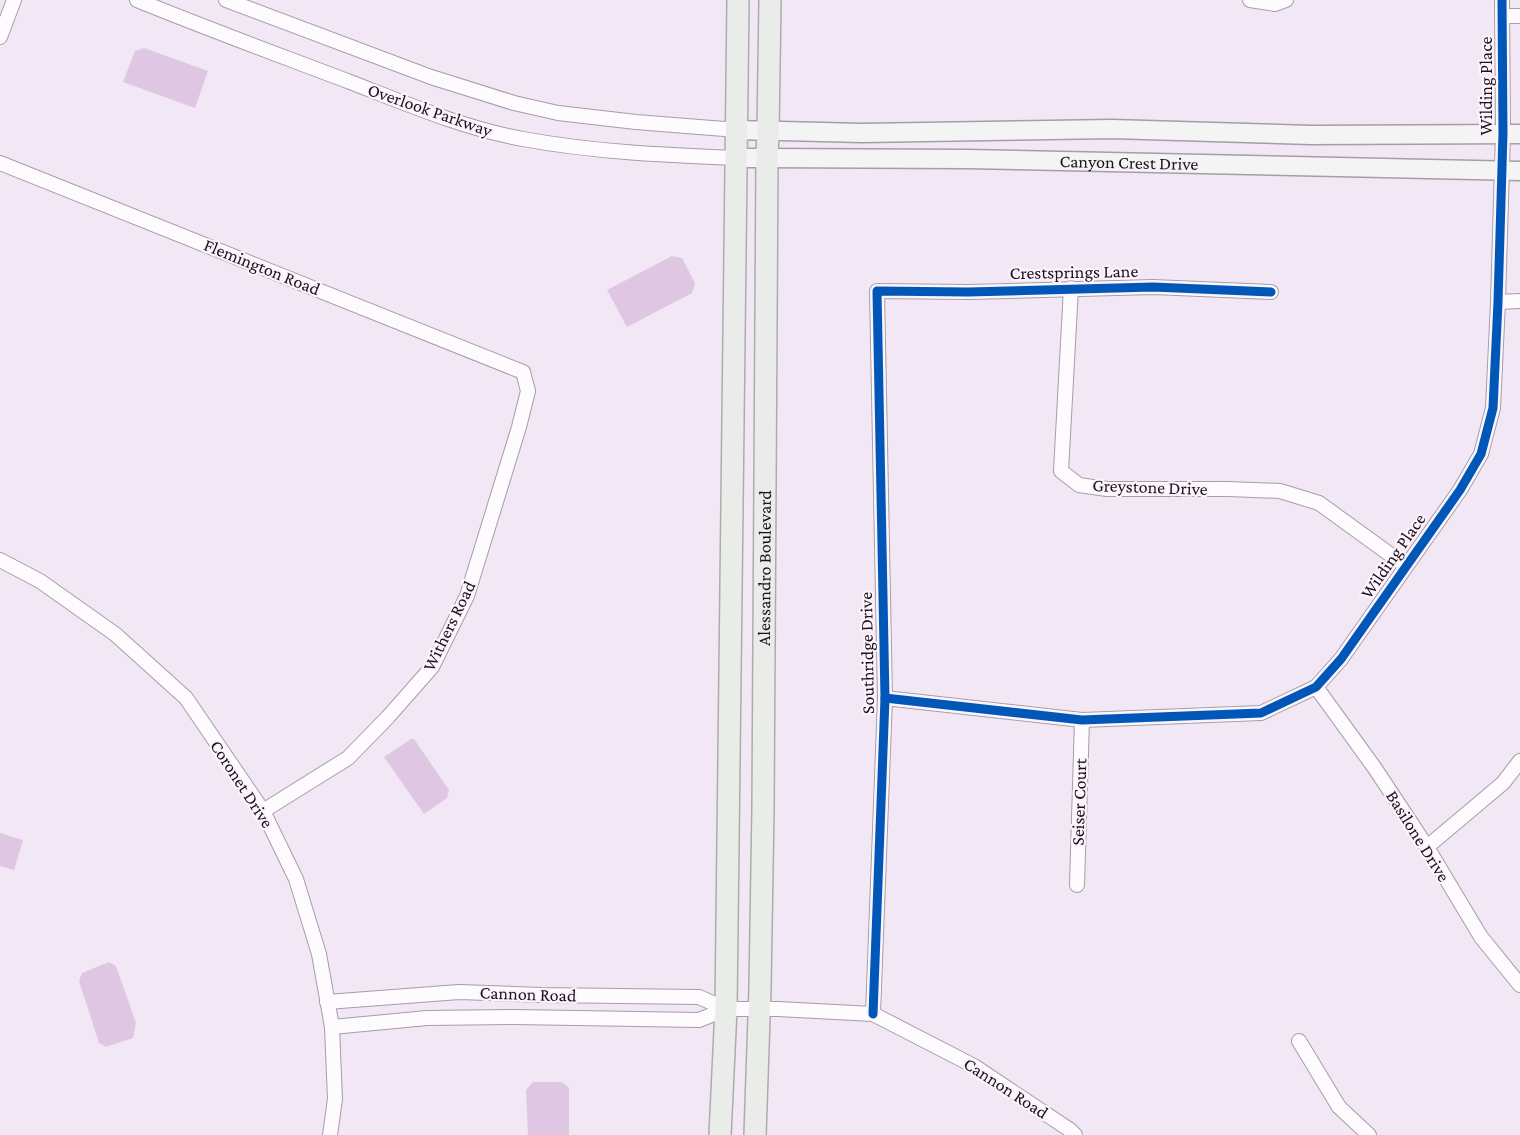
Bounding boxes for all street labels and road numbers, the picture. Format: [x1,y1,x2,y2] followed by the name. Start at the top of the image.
[1476,36,1496,136] street label: Wilding Place
[365,79,496,141] street label: Overlook Parkway
[1059,151,1199,174] street label: Canyon Crest Drive
[201,235,323,300] street label: Flemington Road
[1010,261,1139,283] street label: Crestsprings Lane
[1092,475,1208,499] street label: Greystone Drive
[754,490,775,646] street label: Alessandro Boulevard
[1356,510,1430,602] street label: Wilding Place
[419,577,480,674] street label: Withers Road
[856,592,878,714] street label: Southridge Drive
[206,736,278,832] street label: Coronet Drive
[1067,757,1091,846] street label: Seiser Court
[1382,787,1454,885] street label: Basilone Drive
[479,982,577,1006] street label: Cannon Road
[960,1053,1052,1123] street label: Cannon Road

